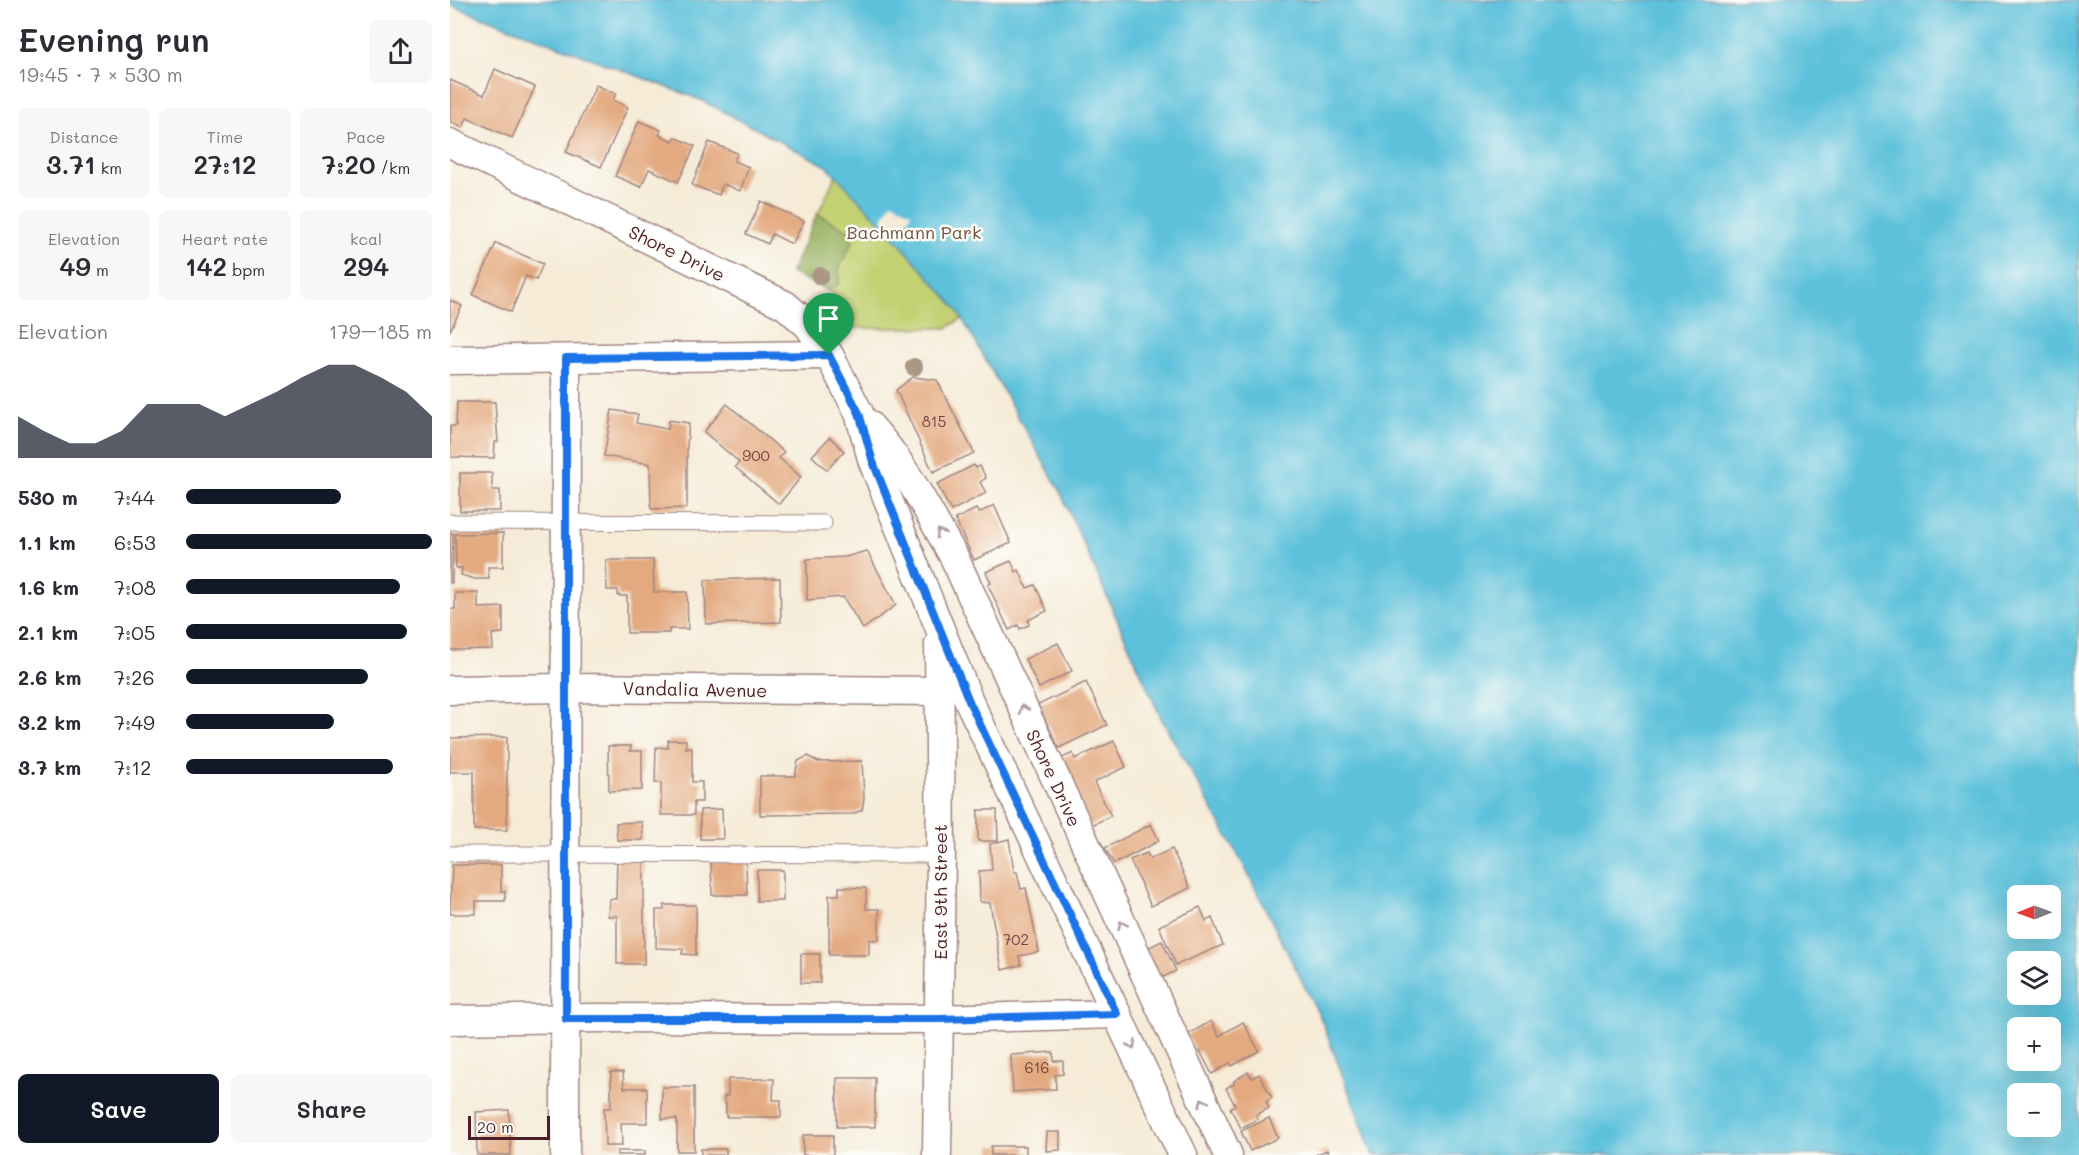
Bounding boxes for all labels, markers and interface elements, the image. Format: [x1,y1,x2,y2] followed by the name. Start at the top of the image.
[18,17,210,60] text: Evening run
[369,20,432,83] button: share
[18,61,183,87] text: 19:45 · 7 × 530 m
[50,126,118,147] text: Distance
[207,126,243,147] text: Time
[346,126,386,147] text: Pace
[46,147,96,181] text: 3.71
[193,147,257,181] text: 27:12
[322,147,375,181] text: 7:20
[96,157,122,178] text: km
[375,157,410,178] text: /km
[625,219,729,287] street label: Shore Drive
[846,220,982,244] park label: Bachmann Park
[48,228,120,249] text: Elevation
[182,228,268,249] text: Heart rate
[350,228,382,249] text: kcal
[59,249,91,283] text: 49
[185,249,227,283] text: 142
[343,249,389,283] text: 294
[91,259,109,280] text: m
[227,259,265,280] text: bpm
[803,293,854,355] pin
[812,302,845,335] icon: arrive
[18,318,108,344] text: Elevation
[329,318,432,344] text: 179–185 m
[922,411,946,431] house number: 815
[742,445,770,465] house number: 900
[18,484,78,510] text: 530 m
[114,484,155,510] text: 7:44
[18,529,76,555] text: 1.1 km
[114,529,156,555] text: 6:53
[936,529,947,539] one-way arrow
[18,574,79,600] text: 1.6 km
[114,574,156,600] text: 7:08
[18,619,78,645] text: 2.1 km
[114,619,155,645] text: 7:05
[18,664,81,690] text: 2.6 km
[114,664,155,690] text: 7:26
[622,676,768,702] street label: Vandalia Avenue
[1018,705,1030,716] one-way arrow
[18,709,81,735] text: 3.2 km
[114,709,155,735] text: 7:49
[1021,726,1087,830] street label: Shore Drive
[18,754,81,780] text: 3.7 km
[114,754,151,780] text: 7:12
[928,824,952,960] street label: East 9th Street
[2007,885,2061,939] north arrow
[2007,885,2061,1137] map controls
[1117,920,1129,931] one-way arrow
[1003,929,1029,949] house number: 702
[2007,951,2061,1005] button: layers
[2007,1017,2061,1071] button: +
[1124,1038,1136,1049] one-way arrow
[1025,1057,1049,1077] house number: 616
[18,1074,219,1143] button: Save
[231,1074,432,1143] button: Share
[2007,1083,2061,1137] button: −
[1199,1097,1211,1108] one-way arrow
[468,1113,550,1140] scale bar
[477,1116,514,1137] text: 20 m

